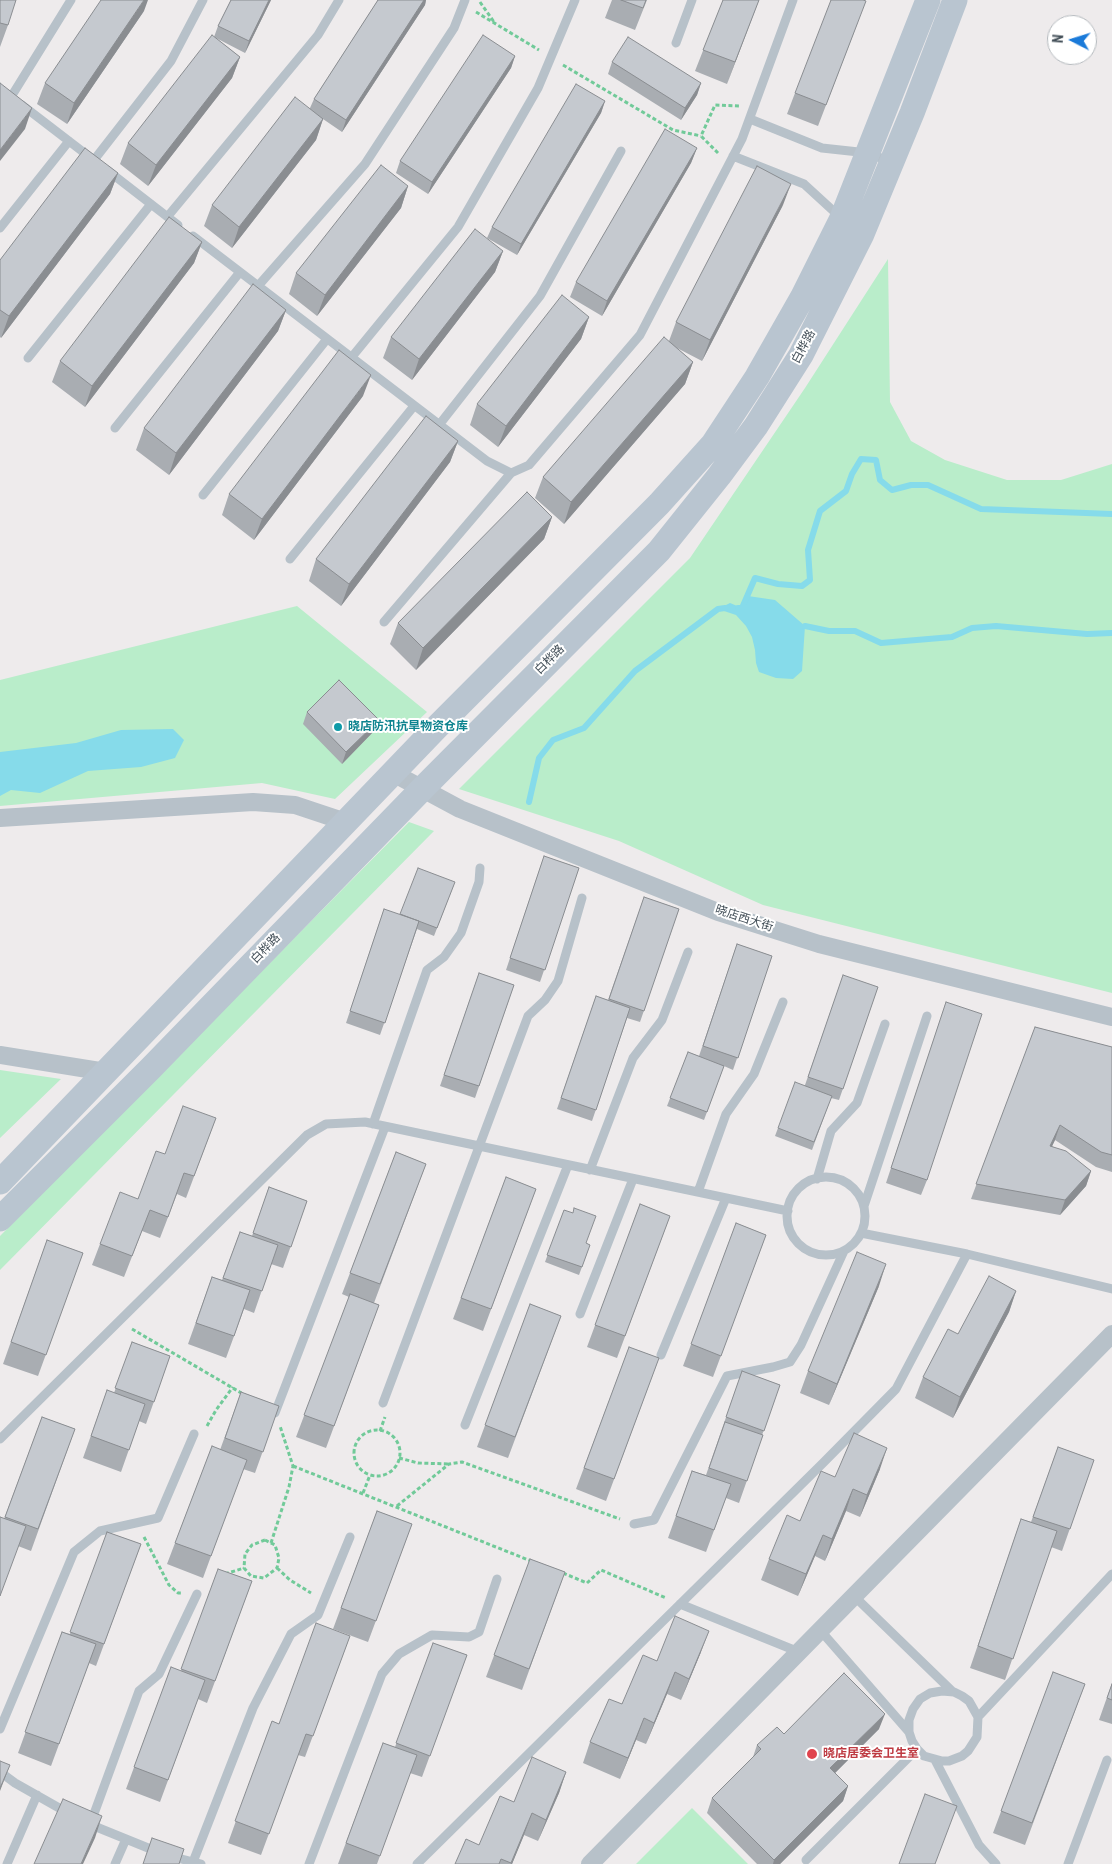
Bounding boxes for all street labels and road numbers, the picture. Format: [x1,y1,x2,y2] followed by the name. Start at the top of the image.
[789,328,819,366] street label: 白桦路
[532,642,568,678] street label: 白桦路
[713,903,775,935] street label: 晓店西大街
[248,931,284,967] street label: 白桦路

